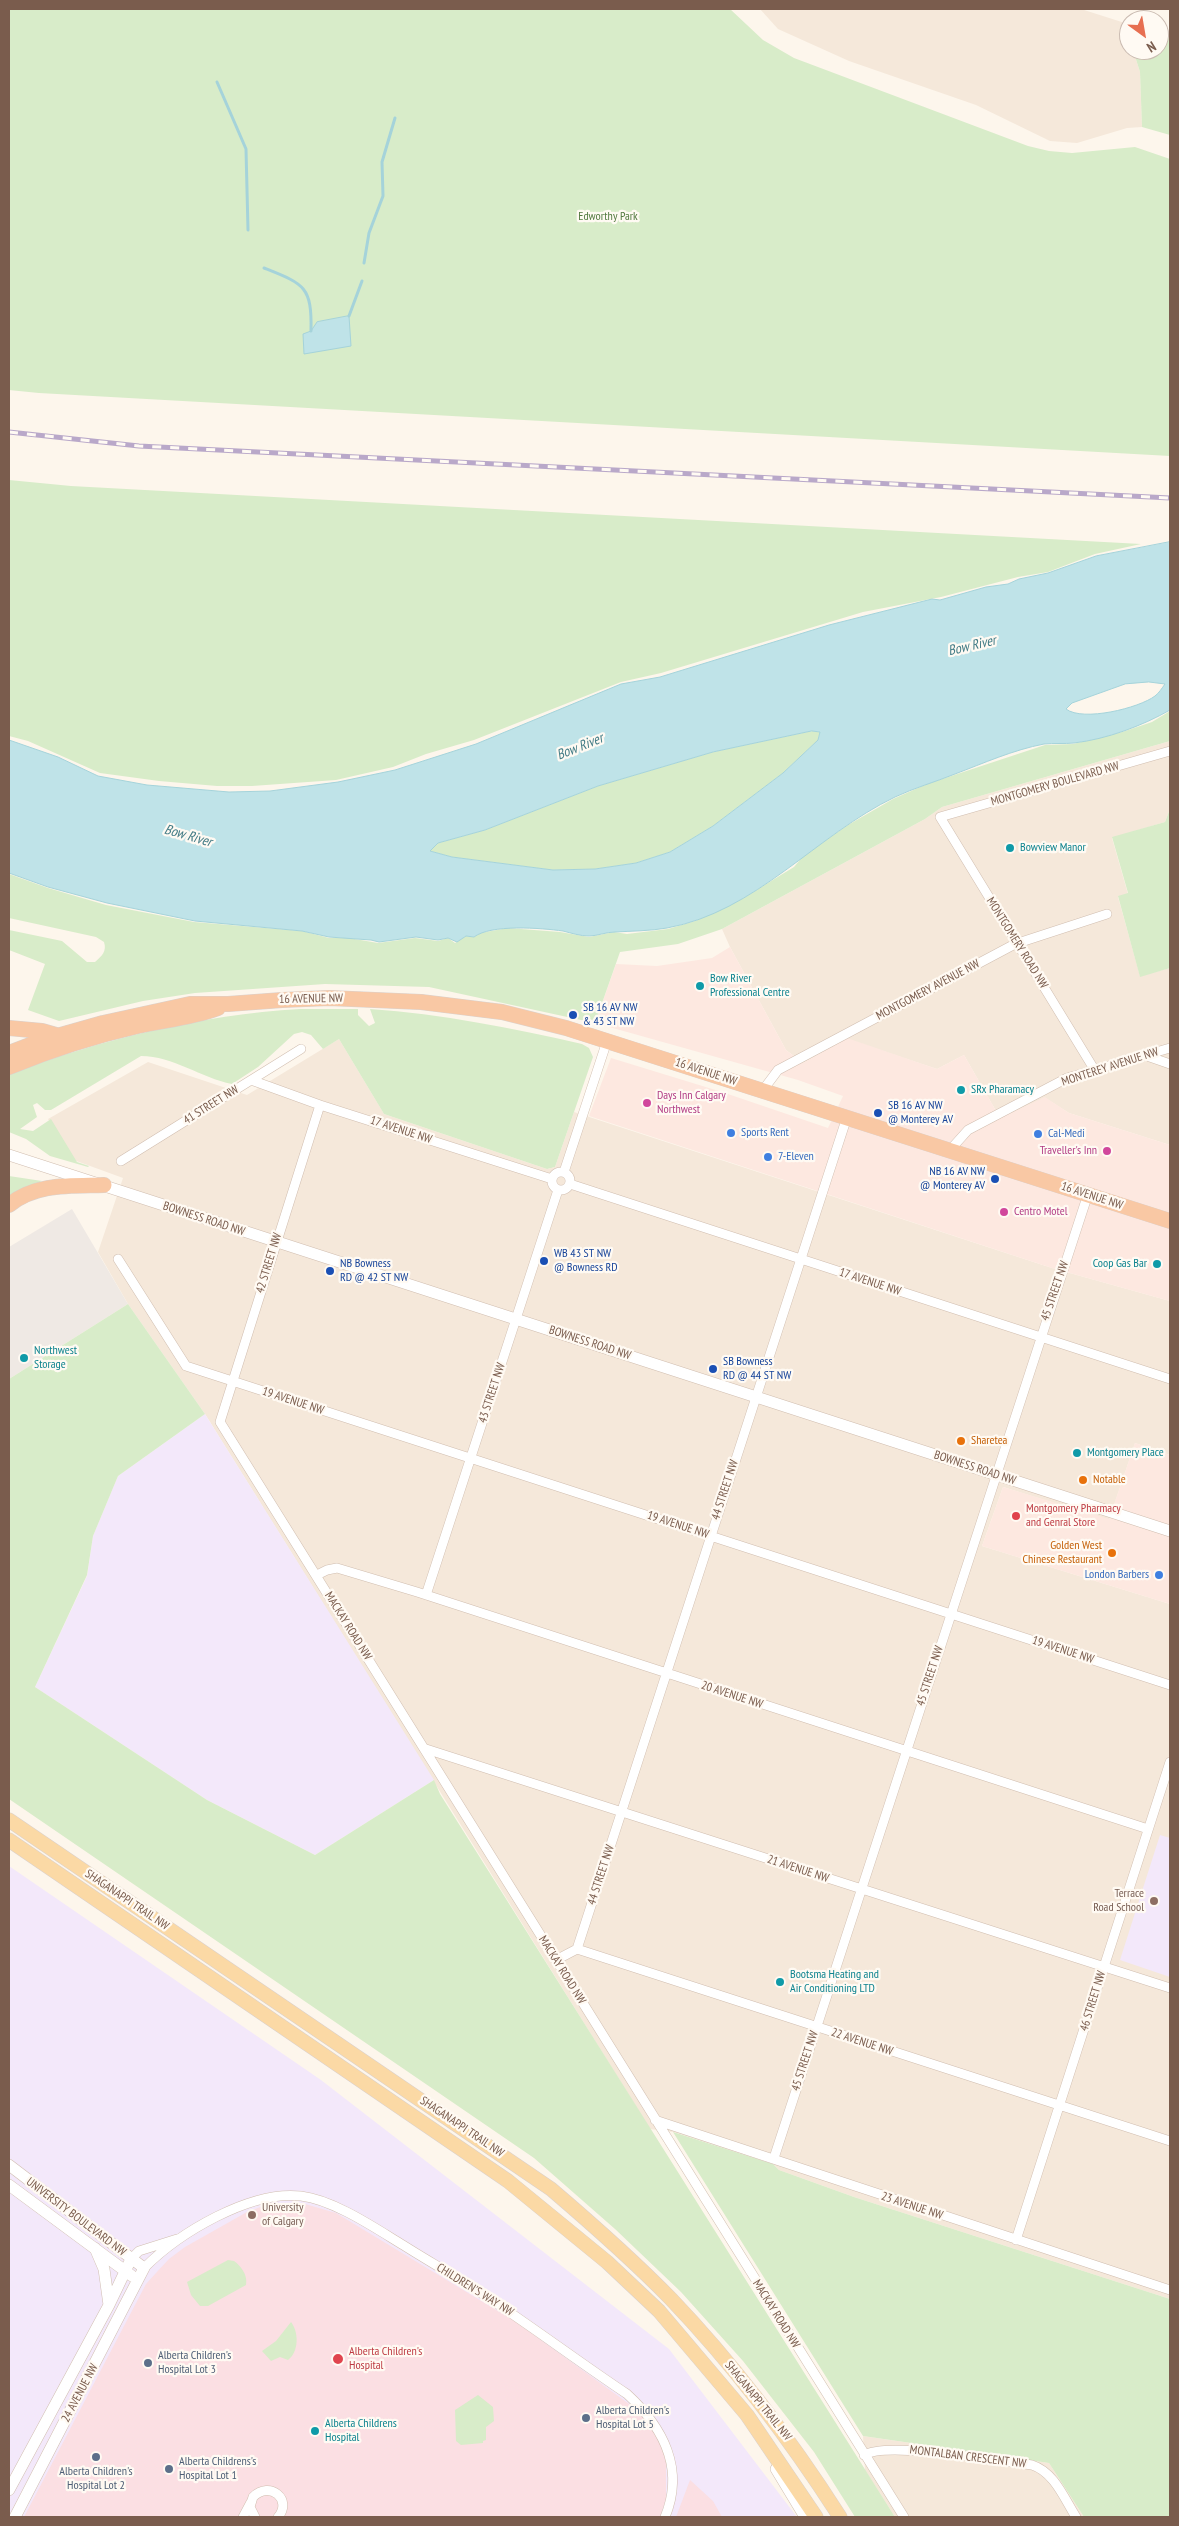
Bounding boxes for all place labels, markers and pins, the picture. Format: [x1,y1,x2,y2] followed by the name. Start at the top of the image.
[1020,841,1086,855] place label: Bowview Manor
[1004,842,1016,854] marker: Bowview Manor
[710,972,790,1000] place label: Bow River Professional Centre
[694,980,706,992] marker: Bow River Professional Centre
[583,1001,638,1029] place label: SB 16 AV NW & 43 ST NW
[567,1009,579,1021] marker: SB 16 AV NW & 43 ST NW
[971,1083,1034,1097] place label: SRx Pharamacy
[955,1084,967,1096] marker: SRx Pharamacy
[657,1089,726,1117] place label: Days Inn Calgary Northwest
[641,1097,653,1109] marker: Days Inn Calgary Northwest
[888,1099,953,1127] place label: SB 16 AV NW @ Monterey AV
[872,1107,884,1119] marker: SB 16 AV NW @ Monterey AV
[741,1126,789,1140] place label: Sports Rent
[725,1127,737,1139] marker: Sports Rent
[1048,1127,1085,1141] place label: Cal-Medi
[1032,1128,1044,1140] marker: Cal-Medi
[1040,1144,1097,1158] place label: Traveller's Inn
[1101,1145,1113,1157] marker: Traveller's Inn
[778,1150,814,1164] place label: 7-Eleven
[762,1151,774,1163] marker: 7-Eleven
[920,1165,985,1193] place label: NB 16 AV NW @ Monterey AV
[989,1173,1001,1185] marker: NB 16 AV NW @ Monterey AV
[1014,1205,1067,1219] place label: Centro Motel
[998,1206,1010,1218] marker: Centro Motel
[554,1247,618,1275] place label: WB 43 ST NW @ Bowness RD
[538,1255,550,1267] marker: WB 43 ST NW @ Bowness RD
[340,1257,408,1285] place label: NB Bowness RD @ 42 ST NW
[1093,1257,1147,1271] place label: Coop Gas Bar
[1151,1258,1163,1270] marker: Coop Gas Bar
[324,1265,336,1277] marker: NB Bowness RD @ 42 ST NW
[34,1344,77,1372] place label: Northwest Storage
[18,1352,30,1364] marker: Northwest Storage
[723,1355,791,1383] place label: SB Bowness RD @ 44 ST NW
[707,1363,719,1375] marker: SB Bowness RD @ 44 ST NW
[971,1434,1007,1448] place label: Sharetea
[955,1435,967,1447] marker: Sharetea
[1087,1446,1164,1460] place label: Montgomery Place
[1071,1447,1083,1459] marker: Montgomery Place
[1093,1473,1126,1487] place label: Notable
[1077,1474,1089,1486] marker: Notable
[1026,1502,1121,1530] place label: Montgomery Pharmacy and Genral Store
[1010,1510,1022,1522] marker: Montgomery Pharmacy and Genral Store
[1023,1539,1102,1567] place label: Golden West Chinese Restaurant
[1106,1547,1118,1559] marker: Golden West Chinese Restaurant
[1085,1568,1149,1582] place label: London Barbers
[1153,1569,1165,1581] marker: London Barbers
[1093,1887,1144,1915] place label: Terrace Road School
[1148,1895,1160,1907] marker: Terrace Road School
[790,1968,879,1996] place label: Bootsma Heating and Air Conditioning LTD
[774,1976,786,1988] marker: Bootsma Heating and Air Conditioning LTD
[262,2201,303,2229] place label: University of Calgary
[246,2209,258,2221] marker: University of Calgary
[349,2345,422,2373] place label: Alberta Children's Hospital
[158,2349,231,2377] place label: Alberta Children's Hospital Lot 3
[331,2352,345,2366] marker: Alberta Children's Hospital
[142,2357,154,2369] marker: Alberta Children's Hospital Lot 3
[596,2404,669,2432] place label: Alberta Children's Hospital Lot 5
[580,2412,592,2424] marker: Alberta Children's Hospital Lot 5
[325,2417,397,2445] place label: Alberta Childrens Hospital
[309,2425,321,2437] marker: Alberta Childrens Hospital
[90,2451,102,2463] marker: Alberta Children's Hospital Lot 2
[179,2455,256,2483] place label: Alberta Childrens's Hospital Lot 1
[163,2463,175,2475] marker: Alberta Childrens's Hospital Lot 1
[59,2465,133,2493] place label: Alberta Children's Hospital Lot 2

